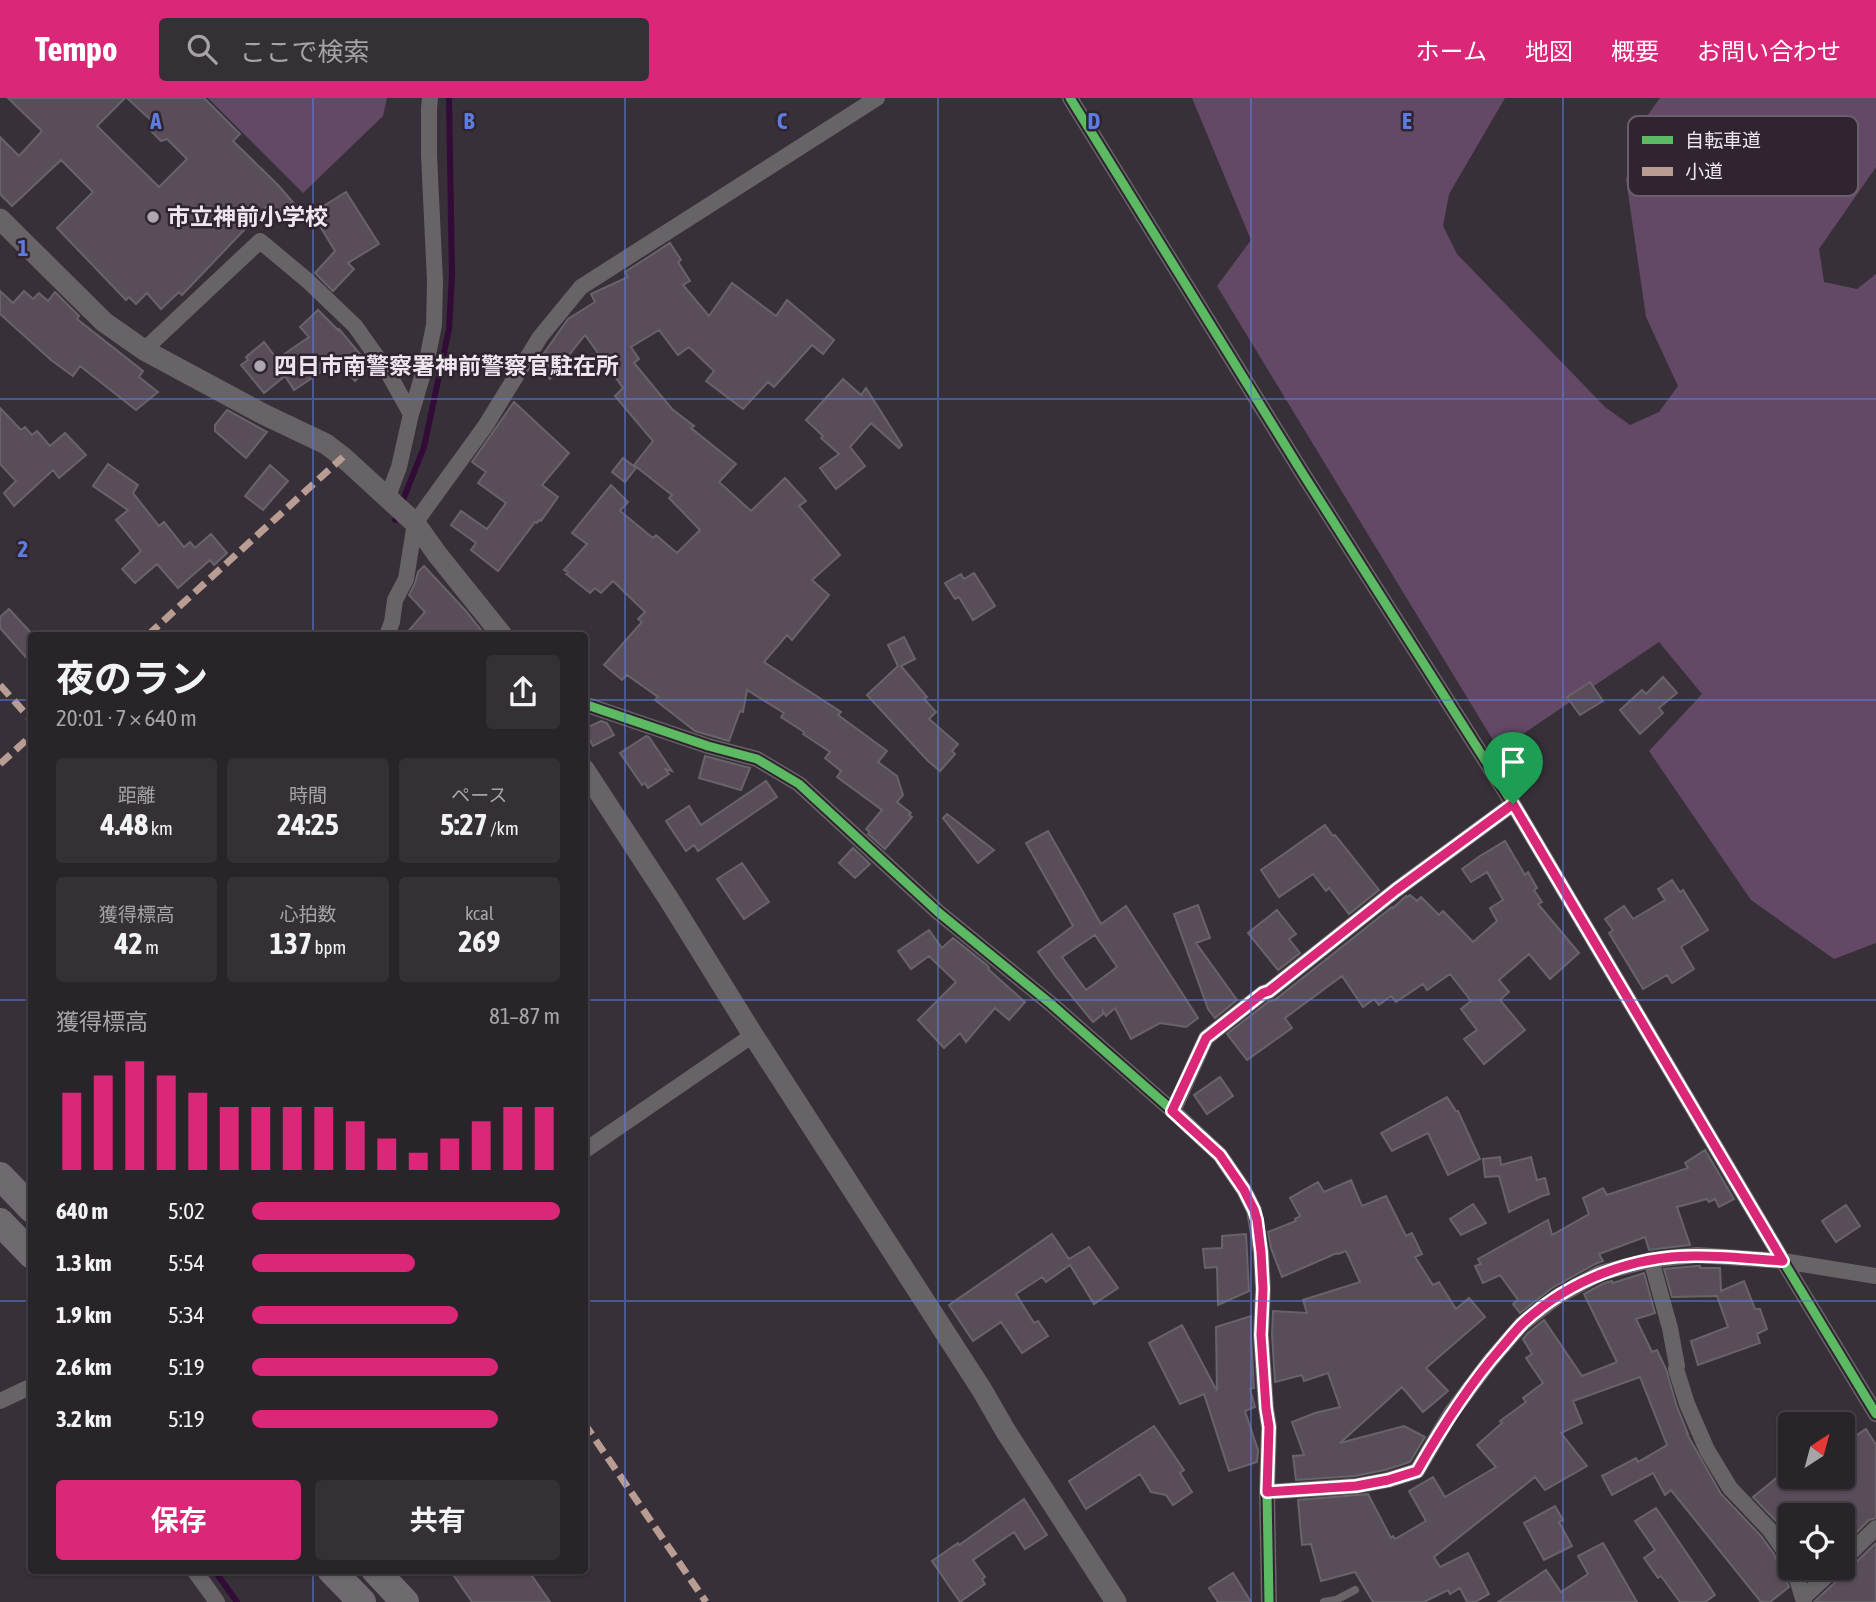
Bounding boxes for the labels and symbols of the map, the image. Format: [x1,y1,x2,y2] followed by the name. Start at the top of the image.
[149,108,162,134] text: A
[464,108,475,134] text: B
[777,108,788,134] text: C
[1088,108,1101,134] text: D
[1402,108,1412,134] text: E
[1628,116,1858,196] legend
[1685,129,1761,151] text: 自転車道
[1685,160,1723,182] text: 小道
[167,204,328,230] place label: 市立神前小学校
[145,209,161,225] marker: 市立神前小学校
[18,235,29,261] text: 1
[274,353,619,379] place label: 四日市南警察署神前警察官駐在所
[252,358,268,374] marker: 四日市南警察署神前警察官駐在所
[18,536,28,562] text: 2
[1483,732,1543,804] pin
[1778,1412,1855,1489] north arrow

